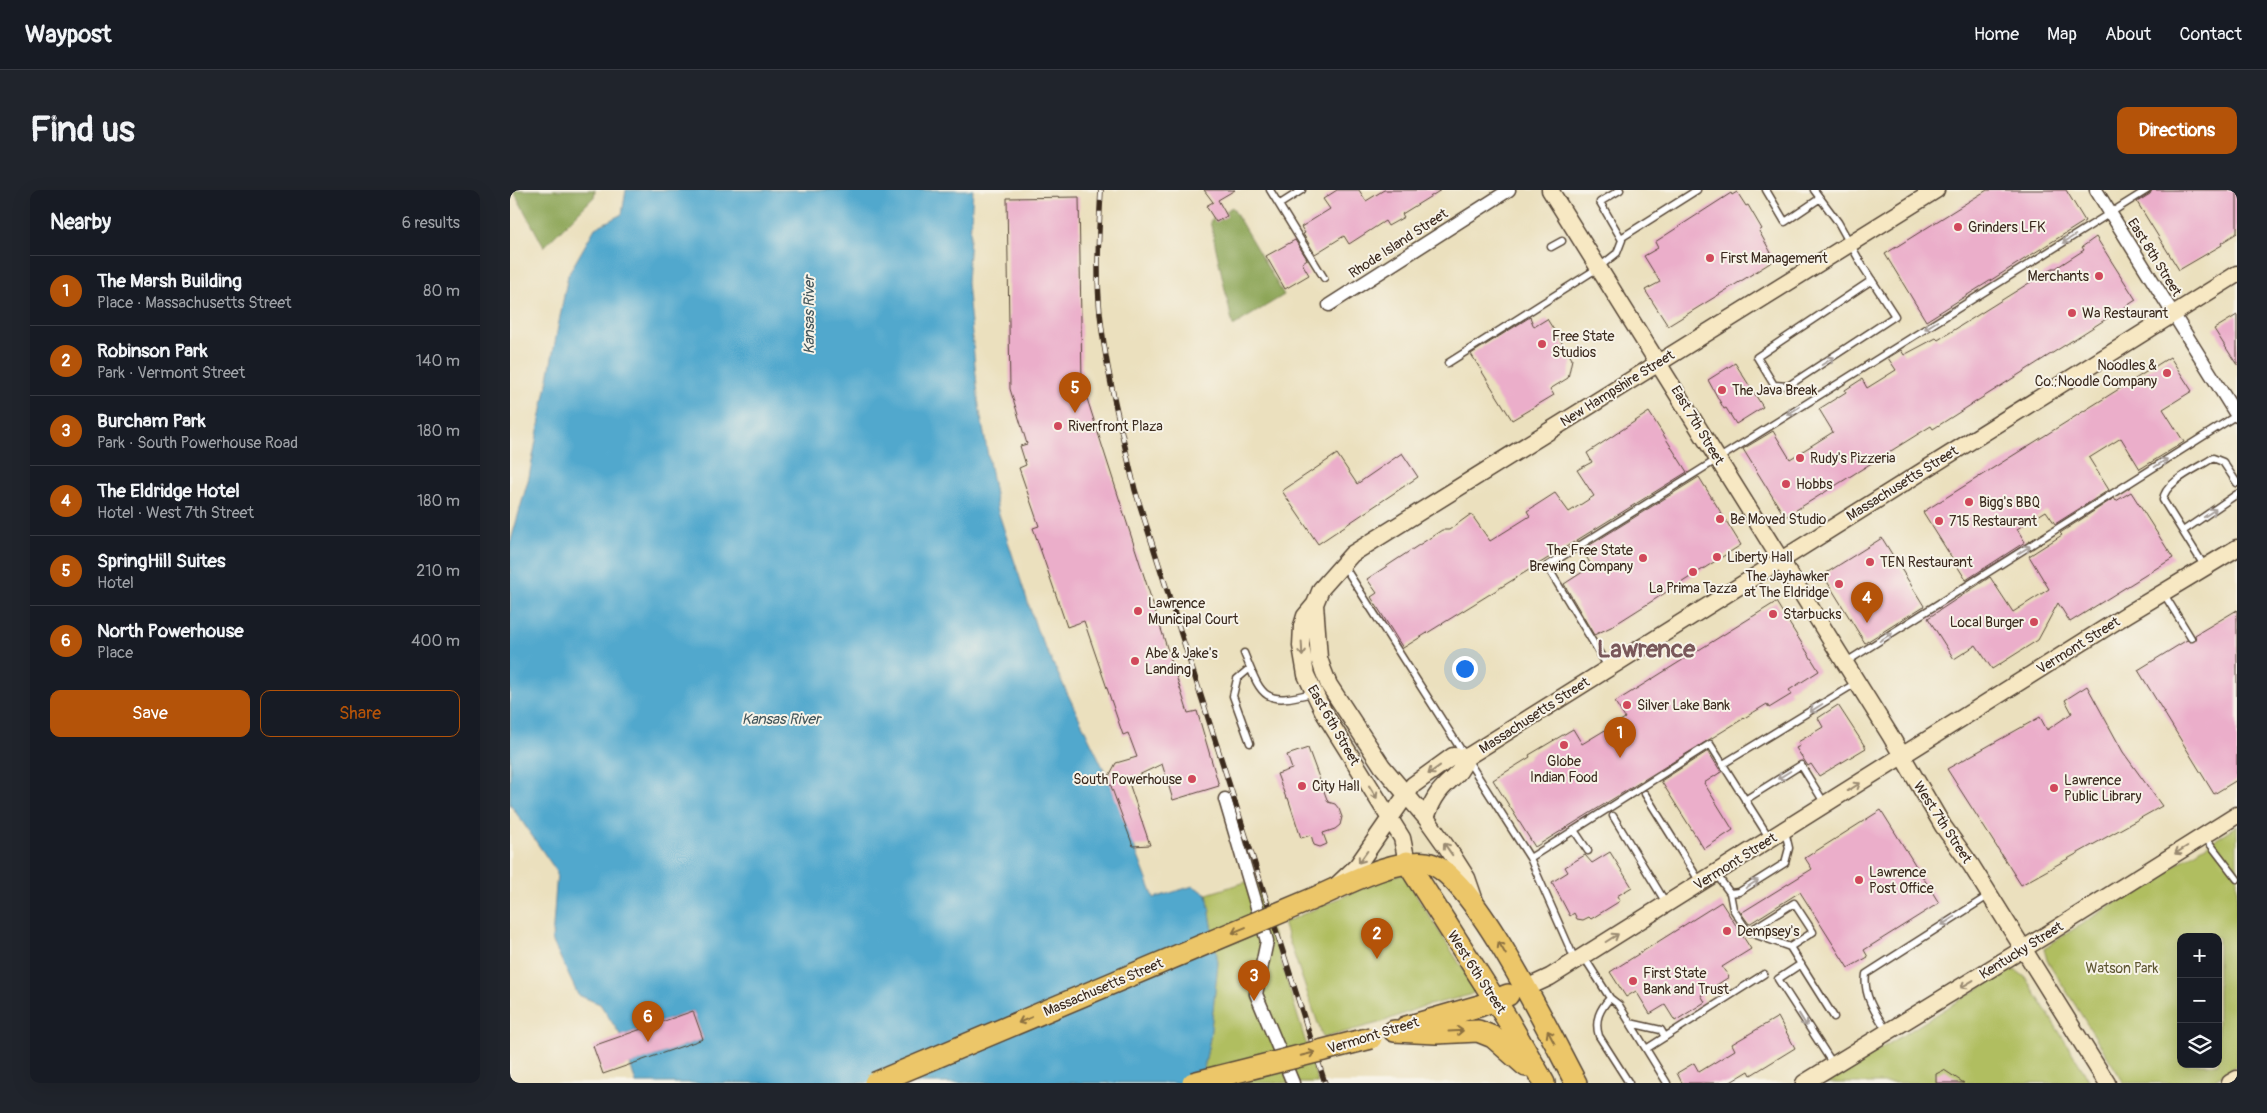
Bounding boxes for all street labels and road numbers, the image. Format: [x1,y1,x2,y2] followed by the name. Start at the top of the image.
[1346,205,1451,282] street label: Rhode Island Street
[2124,215,2186,300] street label: East 8th Street
[1557,346,1678,430] street label: New Hampshire Street
[1667,383,1728,468] street label: East 7th Street
[1843,442,1961,525] street label: Massachusetts Street
[2034,613,2123,678] street label: Vermont Street
[1476,673,1593,757] street label: Massachusetts Street
[1304,682,1364,769] street label: East 6th Street
[1910,778,1976,867] street label: West 7th Street
[1691,829,1780,894] street label: Vermont Street
[1976,918,2067,983] street label: Kentucky Street
[1444,928,1510,1017] street label: West 6th Street
[1041,954,1166,1020] street label: Massachusetts Street
[1325,1013,1421,1057] street label: Vermont Street

